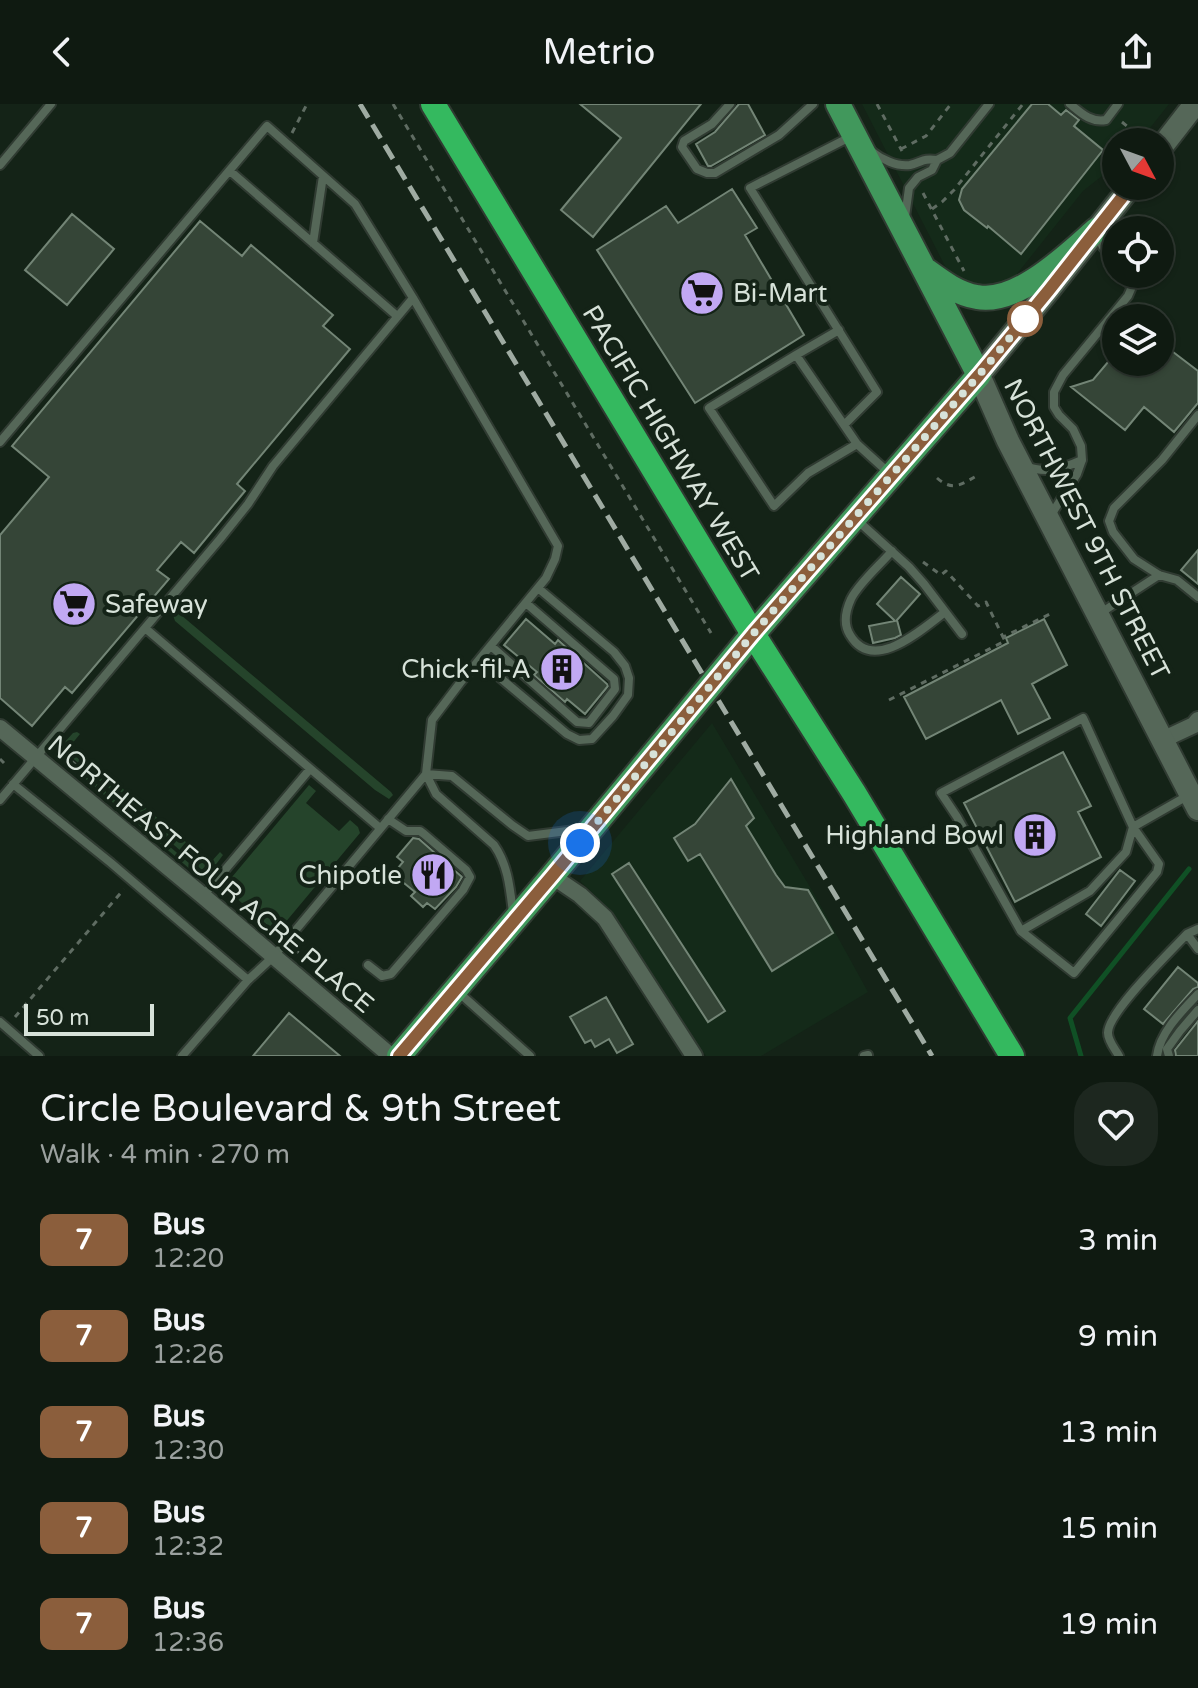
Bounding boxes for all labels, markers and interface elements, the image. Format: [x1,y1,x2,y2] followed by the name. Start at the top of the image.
[40,30,84,74] icon: back
[1114,30,1158,74] icon: share
[542,31,656,74] text: Metrio
[1102,128,1174,200] north arrow
[1102,128,1174,376] map controls
[1102,216,1174,288] button: locate
[678,269,726,317] supermarket icon: Bi-Mart
[733,278,828,309] place label: Bi-Mart
[576,300,765,587] street label: PACIFIC HIGHWAY WEST
[1008,302,1042,336] unlabelled marker
[1102,304,1174,376] button: layers
[997,374,1176,685] street label: NORTHWEST 9TH STREET
[50,580,98,628] supermarket icon: Safeway
[105,589,208,620] place label: Safeway
[538,645,586,693] building icon: Chick-fil-A
[401,654,531,685] place label: Chick-fil-A
[42,729,380,1020] street label: NORTHEAST FOUR ACRE PLACE
[1011,811,1059,859] building icon: Highland Bowl
[825,820,1004,851] place label: Highland Bowl
[560,823,600,863] your location
[409,851,457,899] restaurant icon: Chipotle
[298,860,402,891] place label: Chipotle
[24,1000,154,1036] scale bar
[36,1005,90,1031] text: 50 m
[1074,1082,1158,1166] button: heart
[40,1086,561,1132] text: Circle Boulevard & 9th Street
[40,1139,290,1170] text: Walk · 4 min · 270 m
[152,1206,205,1243] text: Bus
[1078,1222,1158,1259] text: 3 min
[75,1223,93,1257] text: 7
[152,1243,224,1274] text: 12:20
[152,1302,205,1339] text: Bus
[1078,1318,1158,1355] text: 9 min
[75,1319,93,1353] text: 7
[152,1339,224,1370] text: 12:26
[152,1398,205,1435] text: Bus
[1059,1414,1158,1451] text: 13 min
[75,1415,93,1449] text: 7
[152,1435,224,1466] text: 12:30
[152,1494,205,1531] text: Bus
[1059,1510,1158,1547] text: 15 min
[75,1511,93,1545] text: 7
[152,1531,224,1562] text: 12:32
[152,1590,205,1627] text: Bus
[1059,1606,1158,1643] text: 19 min
[75,1607,93,1641] text: 7
[152,1627,224,1658] text: 12:36

